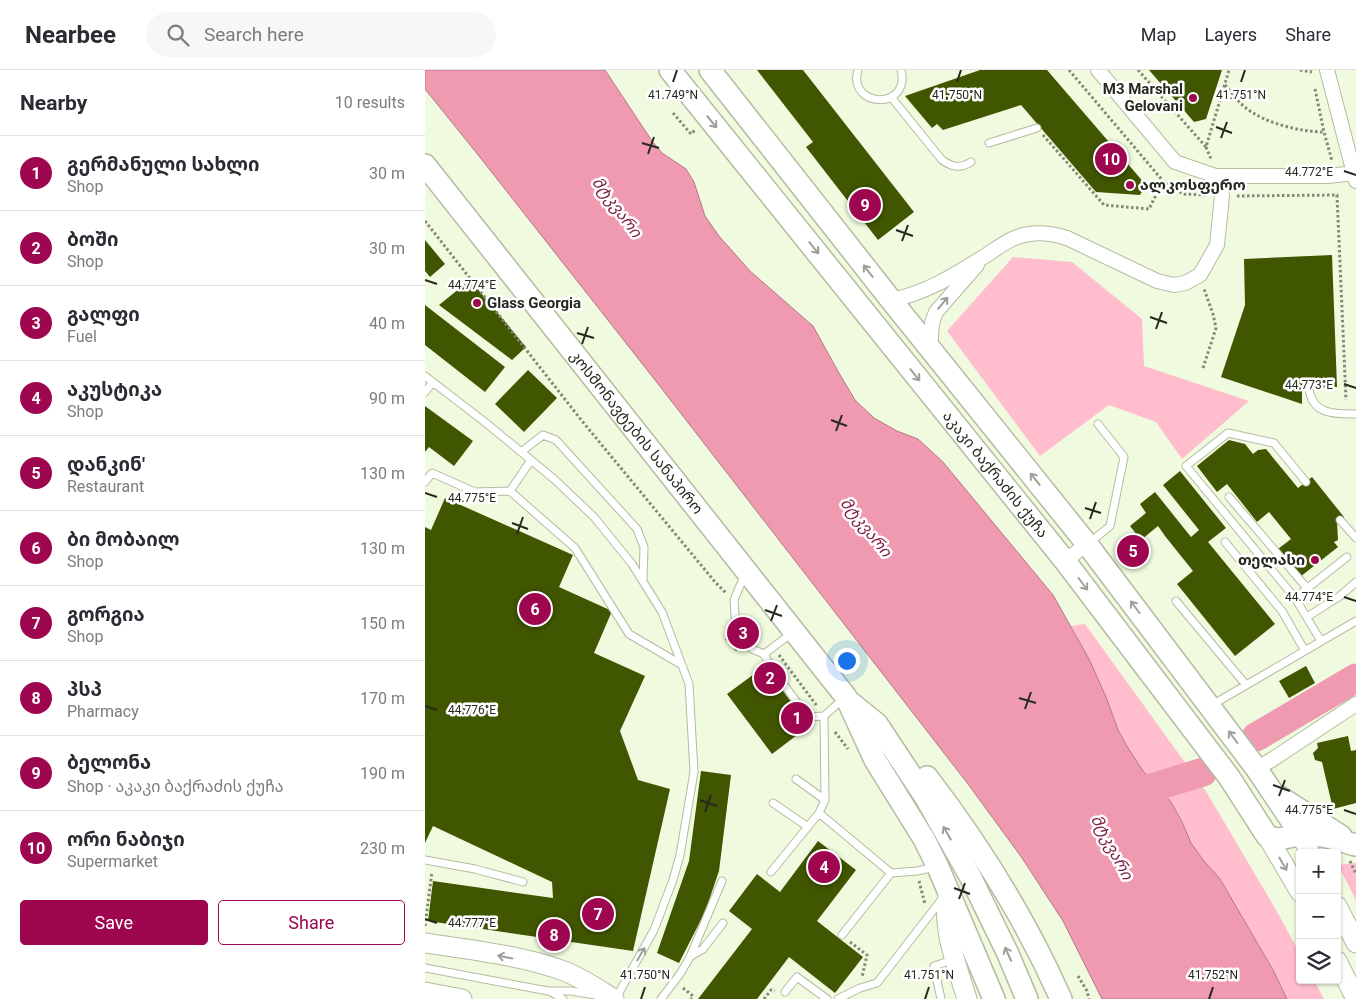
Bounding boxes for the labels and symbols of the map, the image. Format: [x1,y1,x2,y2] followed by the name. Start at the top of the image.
[1103,80,1183,115] place label: M3 Marshal Gelovani
[648,88,698,102] text: 41.749°N
[932,88,982,102] text: 41.750°N
[1216,88,1266,102] text: 41.751°N
[1187,92,1199,104] marker: M3 Marshal Gelovani
[706,115,717,128] one-way arrow
[1095,140,1127,178] pin: 10
[1285,165,1333,179] text: 44.772°E
[588,173,646,242] water label: მტკვარი
[1140,176,1246,194] place label: ალკოსფერო
[1124,179,1136,191] marker: ალკოსფერო
[849,186,881,224] pin: 9
[808,241,819,254] one-way arrow
[862,265,873,278] one-way arrow
[448,278,496,292] text: 44.774°E
[487,294,581,312] place label: Glass Georgia
[471,297,483,309] marker: Glass Georgia
[937,297,948,310] one-way arrow
[566,347,707,518] street label: კოსმონავტების სანაპირო
[910,368,921,381] one-way arrow
[1285,378,1333,392] text: 44.773°E
[939,407,1052,541] street label: აკაკი ბაქრაძის ქუჩა
[1030,473,1041,486] one-way arrow
[448,491,496,505] text: 44.775°E
[836,494,896,561] water label: მტკვარი
[1117,532,1149,570] pin: 5
[1238,551,1305,569] place label: თელასი
[1309,554,1321,566] marker: თელასი
[1077,577,1088,590] one-way arrow
[519,590,551,628] pin: 6
[1285,590,1333,604] text: 44.774°E
[1130,601,1141,614] one-way arrow
[727,614,759,652] pin: 3
[834,648,860,674] your location
[754,659,786,697] pin: 2
[781,699,813,737] pin: 1
[448,703,496,717] text: 44.776°E
[1228,730,1238,744] one-way arrow
[1285,803,1333,817] text: 44.775°E
[1087,811,1137,883] water label: მტკვარი
[941,826,951,841] one-way arrow
[808,848,840,886] pin: 4
[1279,857,1289,871] one-way arrow
[582,895,614,933] pin: 7
[448,916,496,930] text: 44.777°E
[538,916,570,954] pin: 8
[1003,947,1012,962] one-way arrow
[637,948,647,962] one-way arrow
[497,951,513,961] one-way arrow
[620,968,670,982] text: 41.750°N
[904,968,954,982] text: 41.751°N
[1188,968,1238,982] text: 41.752°N

